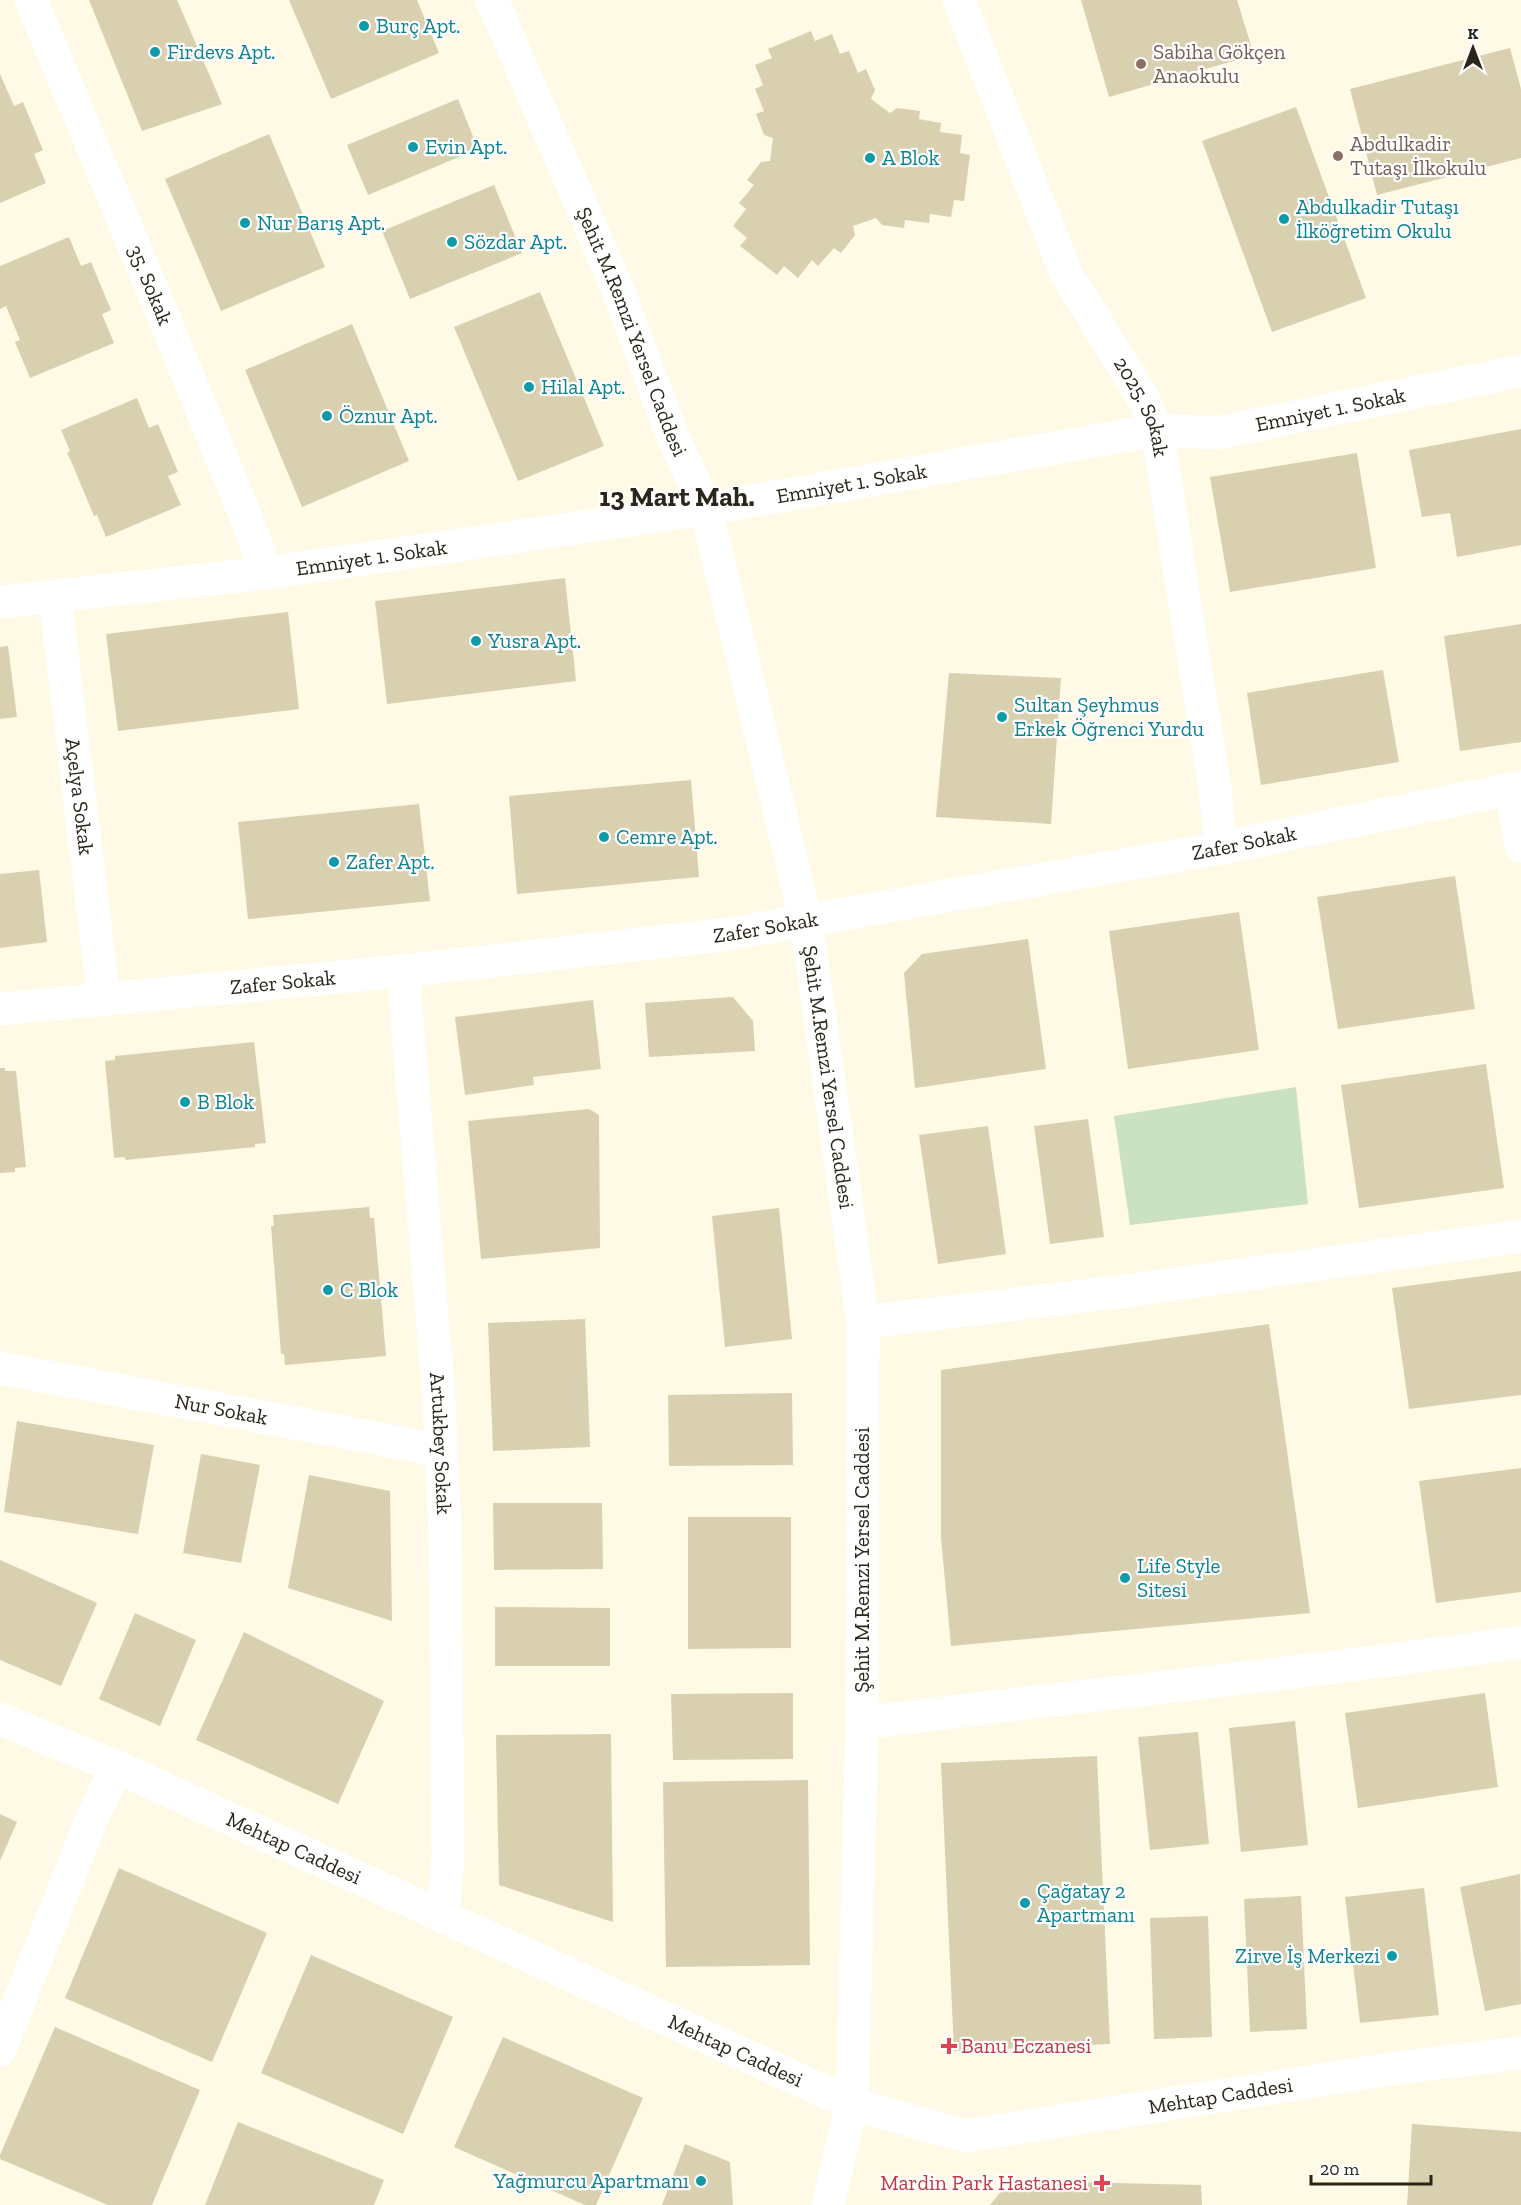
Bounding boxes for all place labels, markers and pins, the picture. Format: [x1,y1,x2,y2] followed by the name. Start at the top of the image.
[376,13,460,38] place label: Burç Apt.
[357,19,371,33] marker: Burç Apt.
[167,39,276,64] place label: Firdevs Apt.
[1153,39,1286,88] place label: Sabiha Gökçen Anaokulu
[148,45,162,59] marker: Firdevs Apt.
[1134,57,1148,71] marker: Sabiha Gökçen Anaokulu
[1350,131,1487,180] place label: Abdulkadir Tutaşı İlkokulu
[425,134,507,159] place label: Evin Apt.
[406,140,420,154] marker: Evin Apt.
[882,145,940,170] place label: A Blok
[1331,149,1345,163] marker: Abdulkadir Tutaşı İlkokulu
[863,151,877,165] marker: A Blok
[1296,194,1459,243] place label: Abdulkadir Tutaşı İlköğretim Okulu
[257,210,385,235] place label: Nur Barış Apt.
[1277,212,1291,226] marker: Abdulkadir Tutaşı İlköğretim Okulu
[238,216,252,230] marker: Nur Barış Apt.
[464,229,567,254] place label: Sözdar Apt.
[445,235,459,249] marker: Sözdar Apt.
[541,374,625,399] place label: Hilal Apt.
[522,380,536,394] marker: Hilal Apt.
[339,403,438,428] place label: Öznur Apt.
[320,409,334,423] marker: Öznur Apt.
[487,628,581,653] place label: Yusra Apt.
[469,634,483,648] marker: Yusra Apt.
[1014,692,1204,741] place label: Sultan Şeyhmus Erkek Öğrenci Yurdu
[995,710,1009,724] marker: Sultan Şeyhmus Erkek Öğrenci Yurdu
[616,824,718,849] place label: Cemre Apt.
[597,830,611,844] marker: Cemre Apt.
[346,849,435,874] place label: Zafer Apt.
[327,855,341,869] marker: Zafer Apt.
[197,1089,254,1114] place label: B Blok
[178,1095,192,1109] marker: B Blok
[340,1277,398,1302] place label: C Blok
[321,1283,335,1297] marker: C Blok
[1137,1553,1221,1602] place label: Life Style Sitesi
[1118,1571,1132,1585] marker: Life Style Sitesi
[1037,1878,1135,1927] place label: Çağatay 2 Apartmanı
[1018,1896,1032,1910] marker: Çağatay 2 Apartmanı
[1235,1943,1380,1968] place label: Zirve İş Merkezi
[1385,1949,1399,1963] marker: Zirve İş Merkezi
[961,2033,1091,2058] place label: Banu Eczanesi
[942,2039,956,2053] marker: Banu Eczanesi
[493,2168,689,2193] place label: Yağmurcu Apartmanı
[880,2170,1088,2195] place label: Mardin Park Hastanesi
[694,2174,708,2188] marker: Yağmurcu Apartmanı
[1093,2174,1111,2192] marker: Mardin Park Hastanesi

